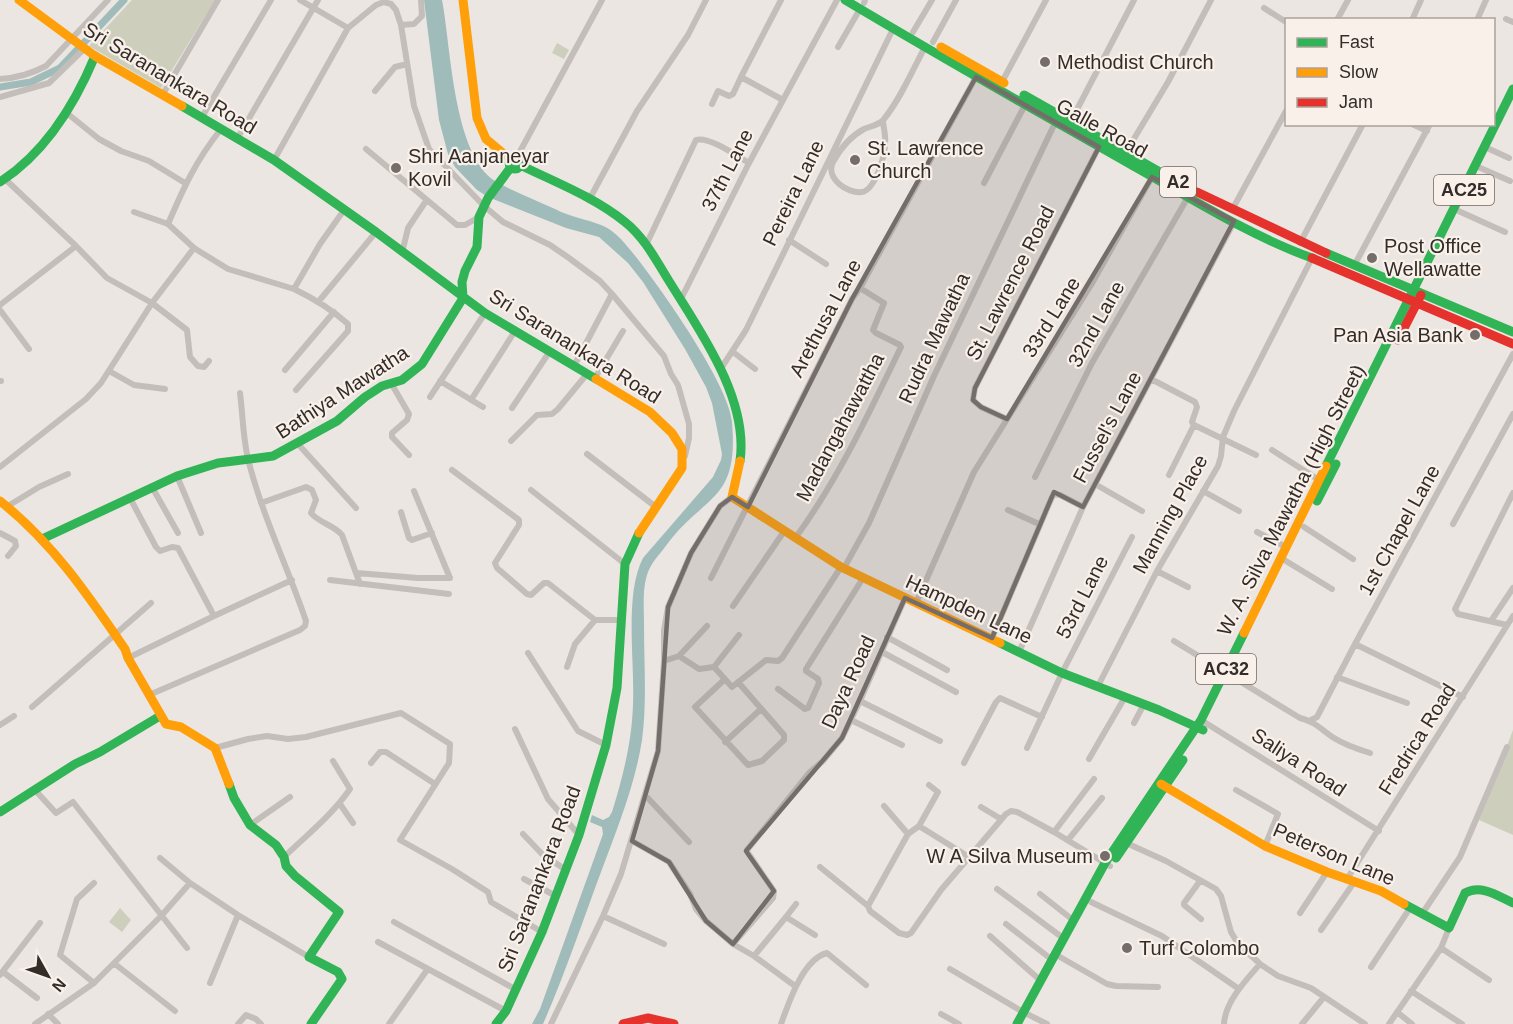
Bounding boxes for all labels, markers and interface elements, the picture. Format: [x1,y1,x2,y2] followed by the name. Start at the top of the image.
[80,18,260,138] street label: Sri Saranankara Road
[1285,18,1495,126] legend
[1339,32,1374,52] text: Fast
[1057,51,1214,73] place label: Methodist Church
[1038,55,1052,69] marker: Methodist Church
[1339,62,1379,82] text: Slow
[1339,92,1373,112] text: Jam
[1053,94,1151,162] street label: Galle Road
[697,125,757,215] street label: 37th Lane
[758,137,828,249] street label: Pereira Lane
[867,137,984,182] place label: St. Lawrence Church
[408,145,550,190] place label: Shri Aanjaneyar Kovil
[848,153,862,167] marker: St. Lawrence Church
[389,161,403,175] marker: Shri Aanjaneyar Kovil
[1160,167,1196,197] road number: A2
[1434,175,1494,205] road number: AC25
[962,202,1058,364] street label: St. Lawrence Road
[1384,235,1481,280] place label: Post Office Wellawatte
[1365,251,1379,265] marker: Post Office Wellawatte
[785,255,865,381] street label: Arethusa Lane
[894,269,974,407] street label: Rudra Mawatha
[1018,273,1084,361] street label: 33rd Lane
[1063,277,1129,371] street label: 32nd Lane
[485,284,665,408] street label: Sri Saranankara Road
[1333,324,1464,346] place label: Pan Asia Bank
[1468,328,1482,342] marker: Pan Asia Bank
[272,341,413,443] street label: Bathiya Mawatha
[792,348,889,505] street label: Madangahawattha
[1213,361,1369,639] street label: W. A. Silva Mawatha (High Street)
[1068,368,1146,486] street label: Fussel's Lane
[1128,451,1212,577] street label: Manning Place
[1354,461,1444,599] street label: 1st Chapel Lane
[1052,552,1112,642] street label: 53rd Lane
[902,570,1036,648] street label: Hampden Lane
[817,632,879,732] street label: Daya Road
[1196,654,1256,684] road number: AC32
[1374,679,1460,799] street label: Fredrica Road
[1248,723,1350,801] street label: Saliya Road
[493,783,585,975] street label: Sri Saranankara Road
[1270,818,1398,890] street label: Peterson Lane
[926,845,1093,867] place label: W A Silva Museum
[1098,849,1112,863] marker: W A Silva Museum
[1139,937,1259,959] place label: Turf Colombo
[1120,941,1134,955] marker: Turf Colombo
[18,946,78,1006] north arrow
[49,975,69,995] text: N

